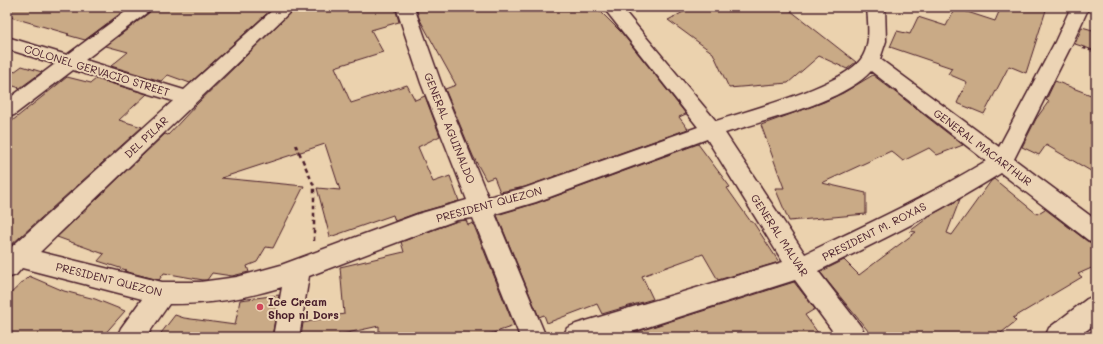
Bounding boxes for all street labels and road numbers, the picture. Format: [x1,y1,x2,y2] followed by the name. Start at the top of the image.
[22,41,172,99] street label: COLONEL GERVACIO STREET
[421,70,479,186] street label: GENERAL AGUINALDO
[931,105,1035,189] street label: GENERAL MACARTHUR
[121,113,171,161] street label: DEL PILAR
[434,183,544,225] street label: PRESIDENT QUEZON
[748,191,812,279] street label: GENERAL MALVAR
[819,198,929,264] street label: PRESIDENT M. ROXAS
[54,259,164,299] street label: PRESIDENT QUEZON

